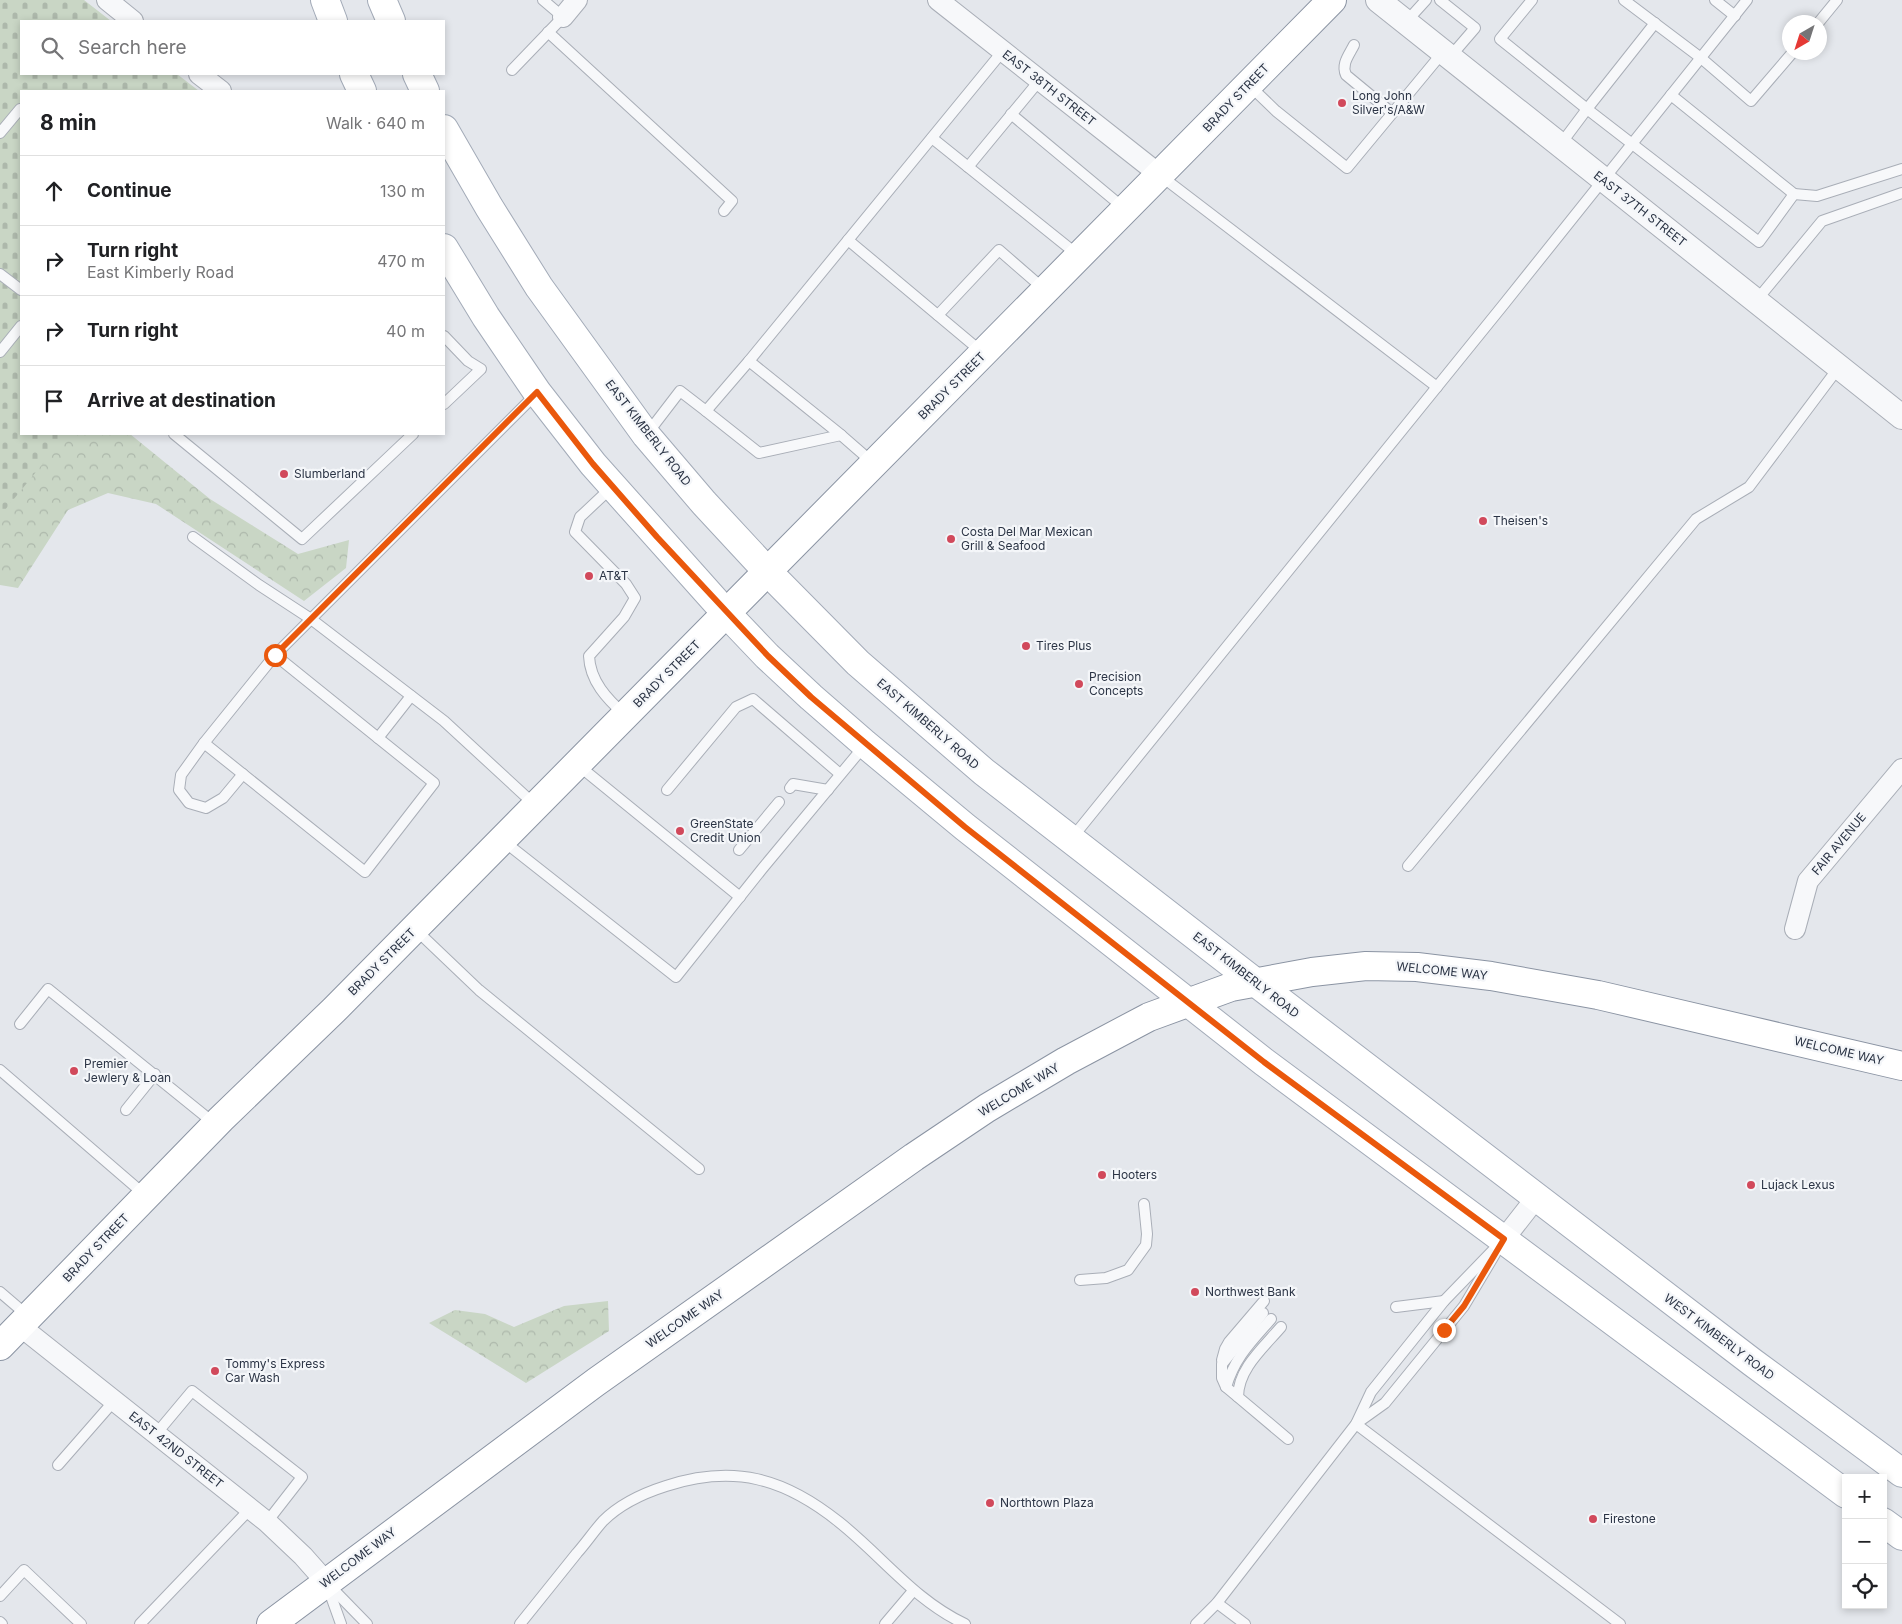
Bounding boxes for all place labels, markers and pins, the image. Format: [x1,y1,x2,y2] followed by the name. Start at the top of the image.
[1352,88,1425,117] place label: Long John Silver's/A&W
[1336,97,1348,109] marker: Long John Silver's/A&W
[294,466,365,481] place label: Slumberland
[278,468,290,480] marker: Slumberland
[1493,513,1548,528] place label: Theisen's
[1477,515,1489,527] marker: Theisen's
[961,524,1093,553] place label: Costa Del Mar Mexican Grill & Seafood
[945,533,957,545] marker: Costa Del Mar Mexican Grill & Seafood
[599,568,629,583] place label: AT&T
[583,570,595,582] marker: AT&T
[1036,638,1092,653] place label: Tires Plus
[1020,640,1032,652] marker: Tires Plus
[1089,669,1143,698] place label: Precision Concepts
[1073,678,1085,690] marker: Precision Concepts
[690,816,761,845] place label: GreenState Credit Union
[674,825,686,837] marker: GreenState Credit Union
[84,1056,171,1085] place label: Premier Jewlery & Loan
[68,1065,80,1077] marker: Premier Jewlery & Loan
[1112,1167,1157,1182] place label: Hooters
[1096,1169,1108,1181] marker: Hooters
[1761,1177,1835,1192] place label: Lujack Lexus
[1745,1179,1757,1191] marker: Lujack Lexus
[1205,1284,1296,1299] place label: Northwest Bank
[1189,1286,1201,1298] marker: Northwest Bank
[225,1356,325,1385] place label: Tommy's Express Car Wash
[209,1365,221,1377] marker: Tommy's Express Car Wash
[1000,1495,1094,1510] place label: Northtown Plaza
[984,1497,996,1509] marker: Northtown Plaza
[1603,1511,1656,1526] place label: Firestone
[1587,1513,1599,1525] marker: Firestone

